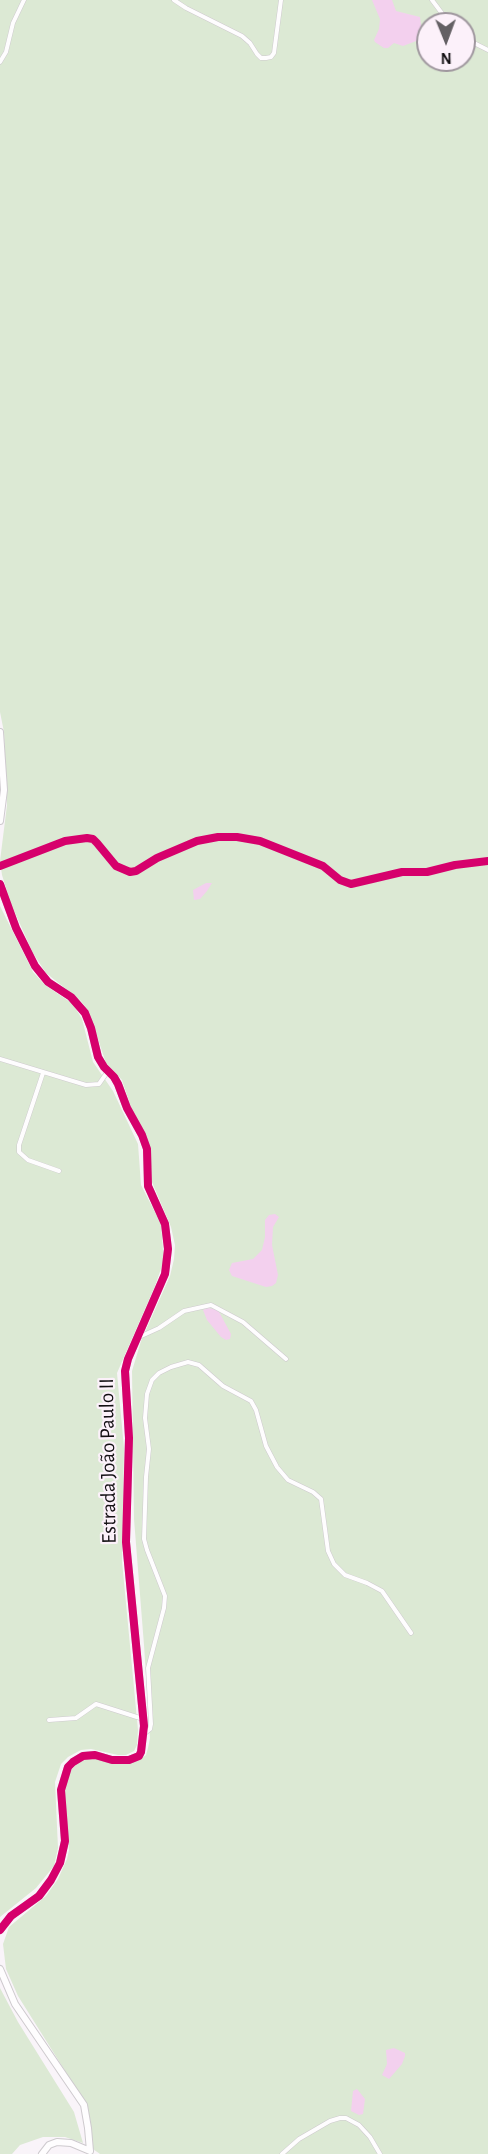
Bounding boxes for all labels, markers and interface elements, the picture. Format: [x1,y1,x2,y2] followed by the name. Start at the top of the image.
[416,12,476,72] north arrow
[441,50,452,66] text: N
[94,1378,122,1544] street label: Estrada João Paulo II

